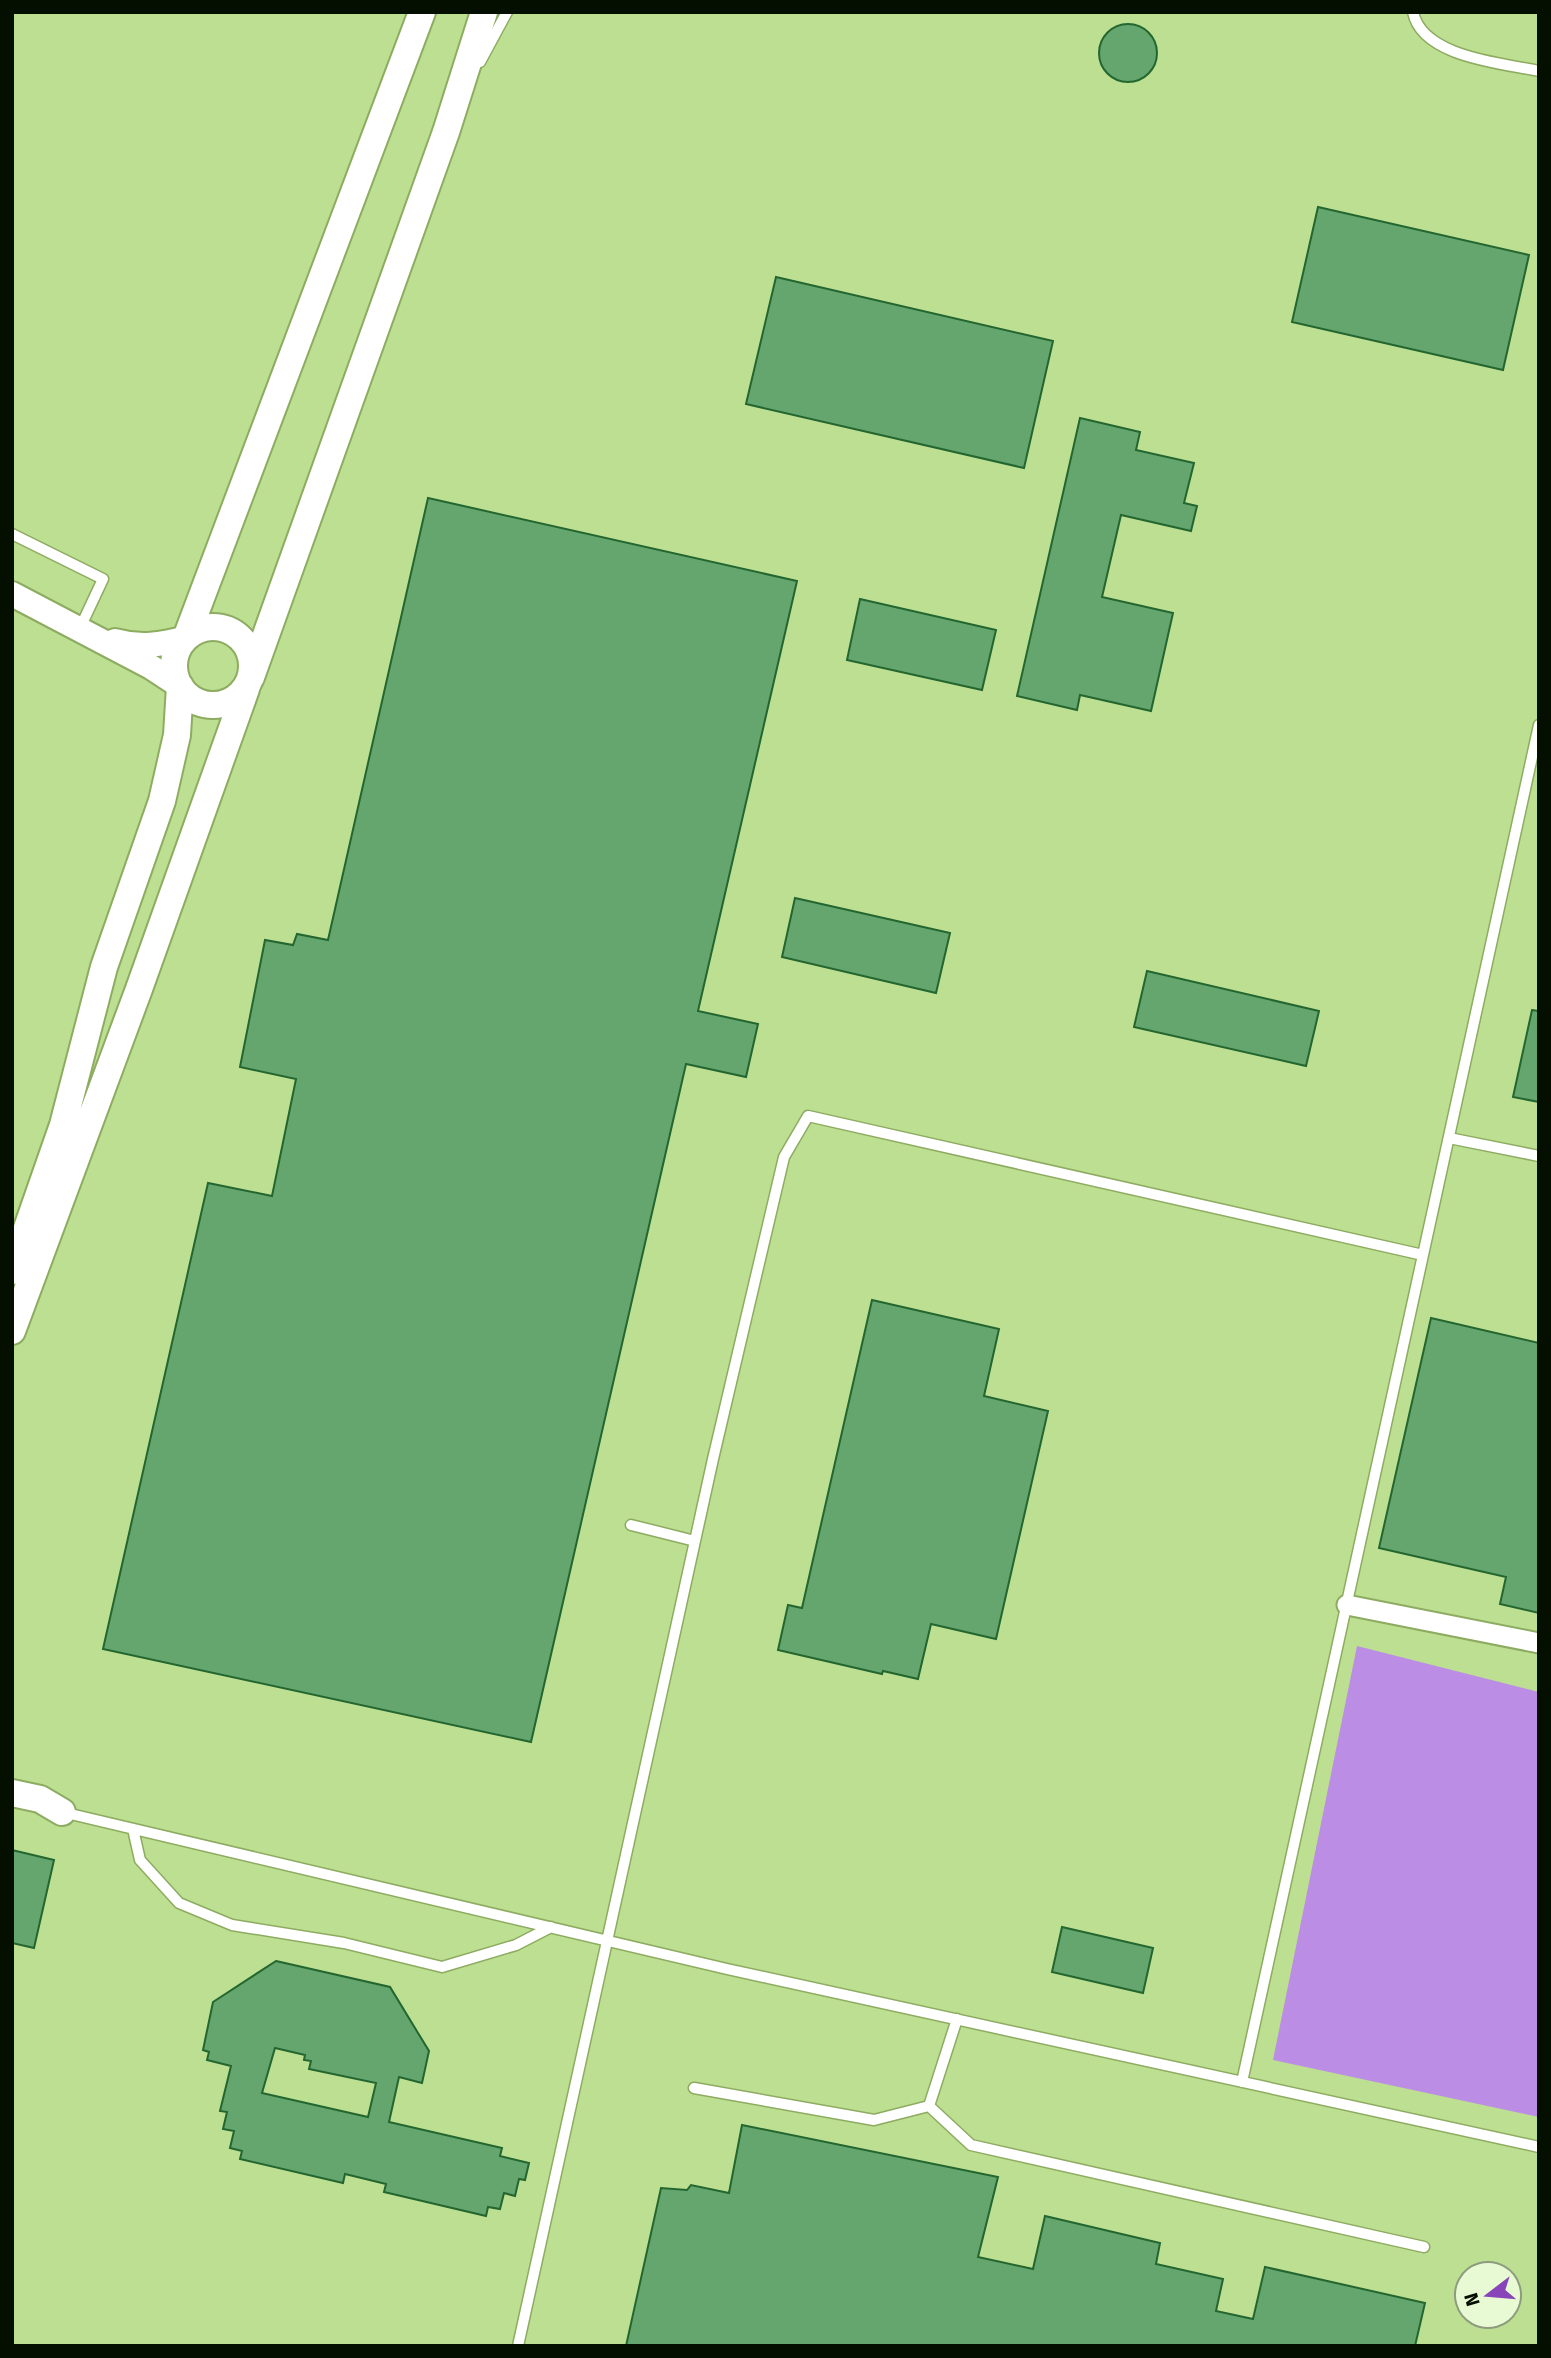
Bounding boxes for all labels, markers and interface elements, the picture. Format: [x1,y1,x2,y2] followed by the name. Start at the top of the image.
[1453,2260,1523,2330] north arrow
[1459,2290,1485,2309] text: N

